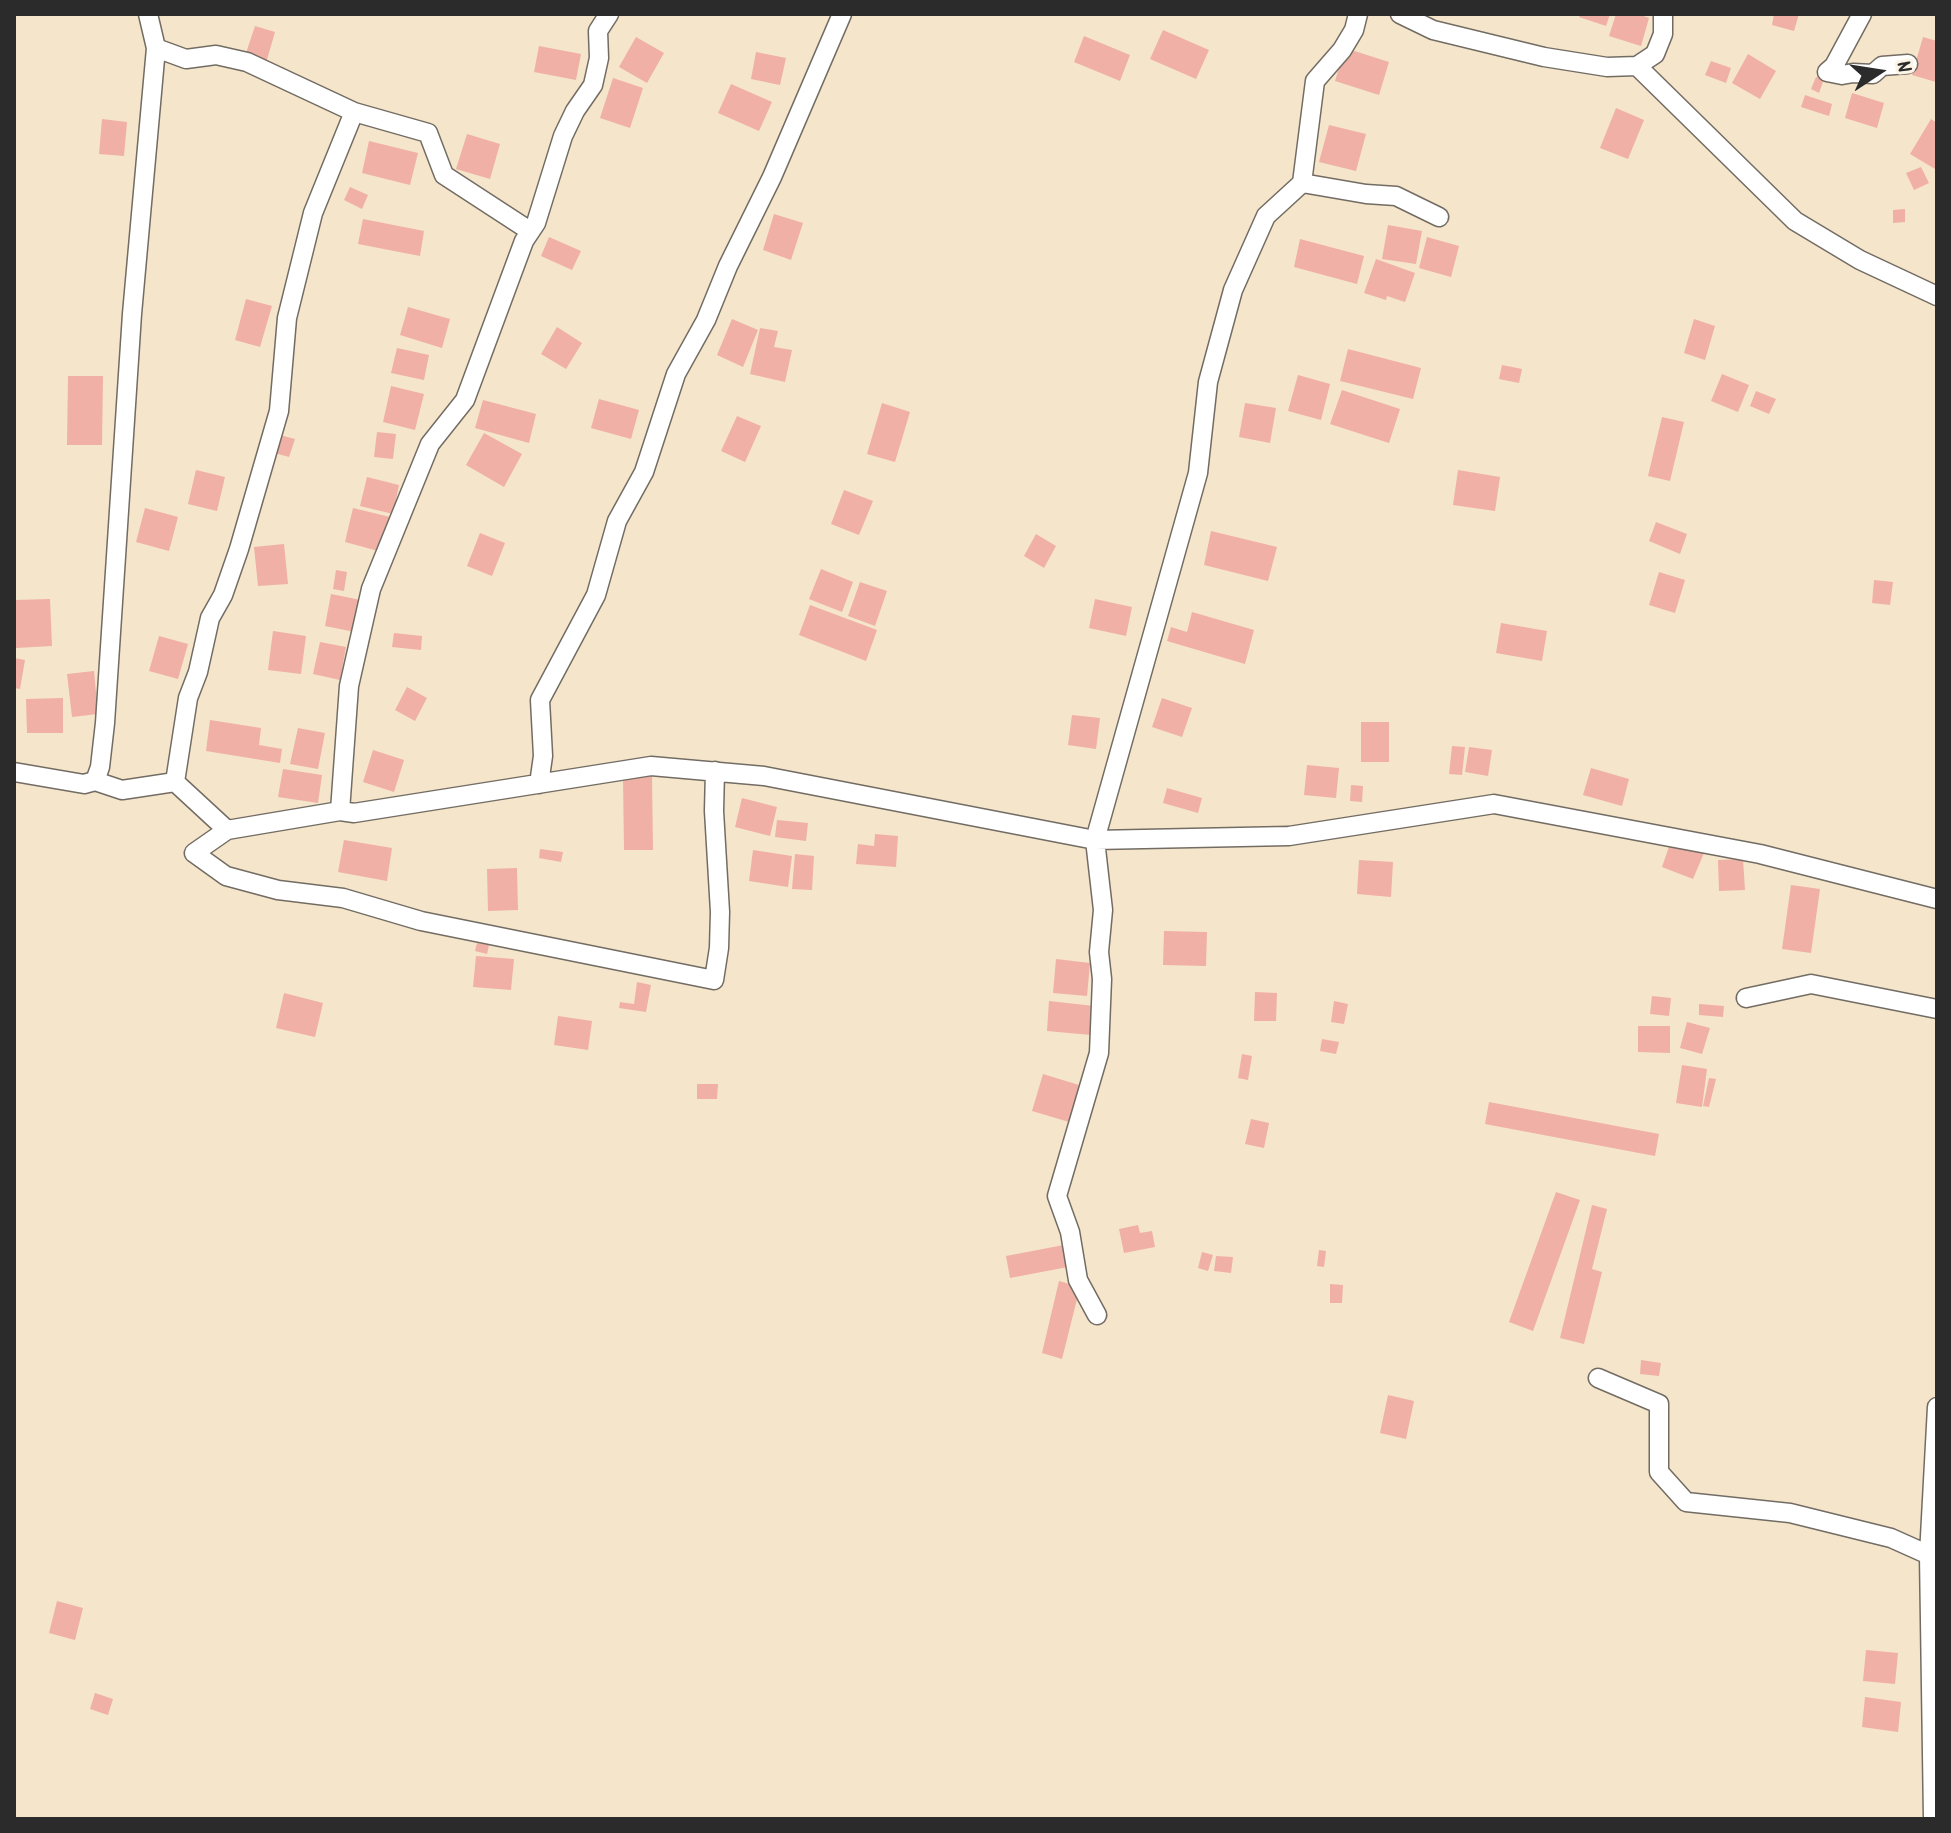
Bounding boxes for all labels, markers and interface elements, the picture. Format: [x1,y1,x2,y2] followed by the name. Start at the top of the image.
[1839,32,1919,112] north arrow
[1887,58,1919,75] text: N

